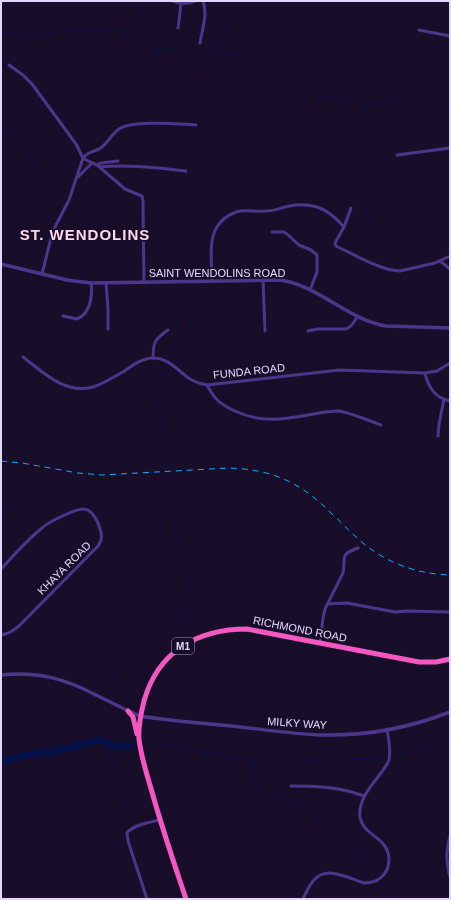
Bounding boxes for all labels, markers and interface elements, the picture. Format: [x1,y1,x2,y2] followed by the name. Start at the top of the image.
[20,226,150,243] district label: ST. WENDOLINS
[149,267,285,279] street label: SAINT WENDOLINS ROAD
[213,361,286,381] street label: FUNDA ROAD
[35,539,93,597] street label: KHAYA ROAD
[252,614,348,644] street label: RICHMOND ROAD
[172,638,194,654] road number: M1
[267,715,328,731] street label: MILKY WAY

